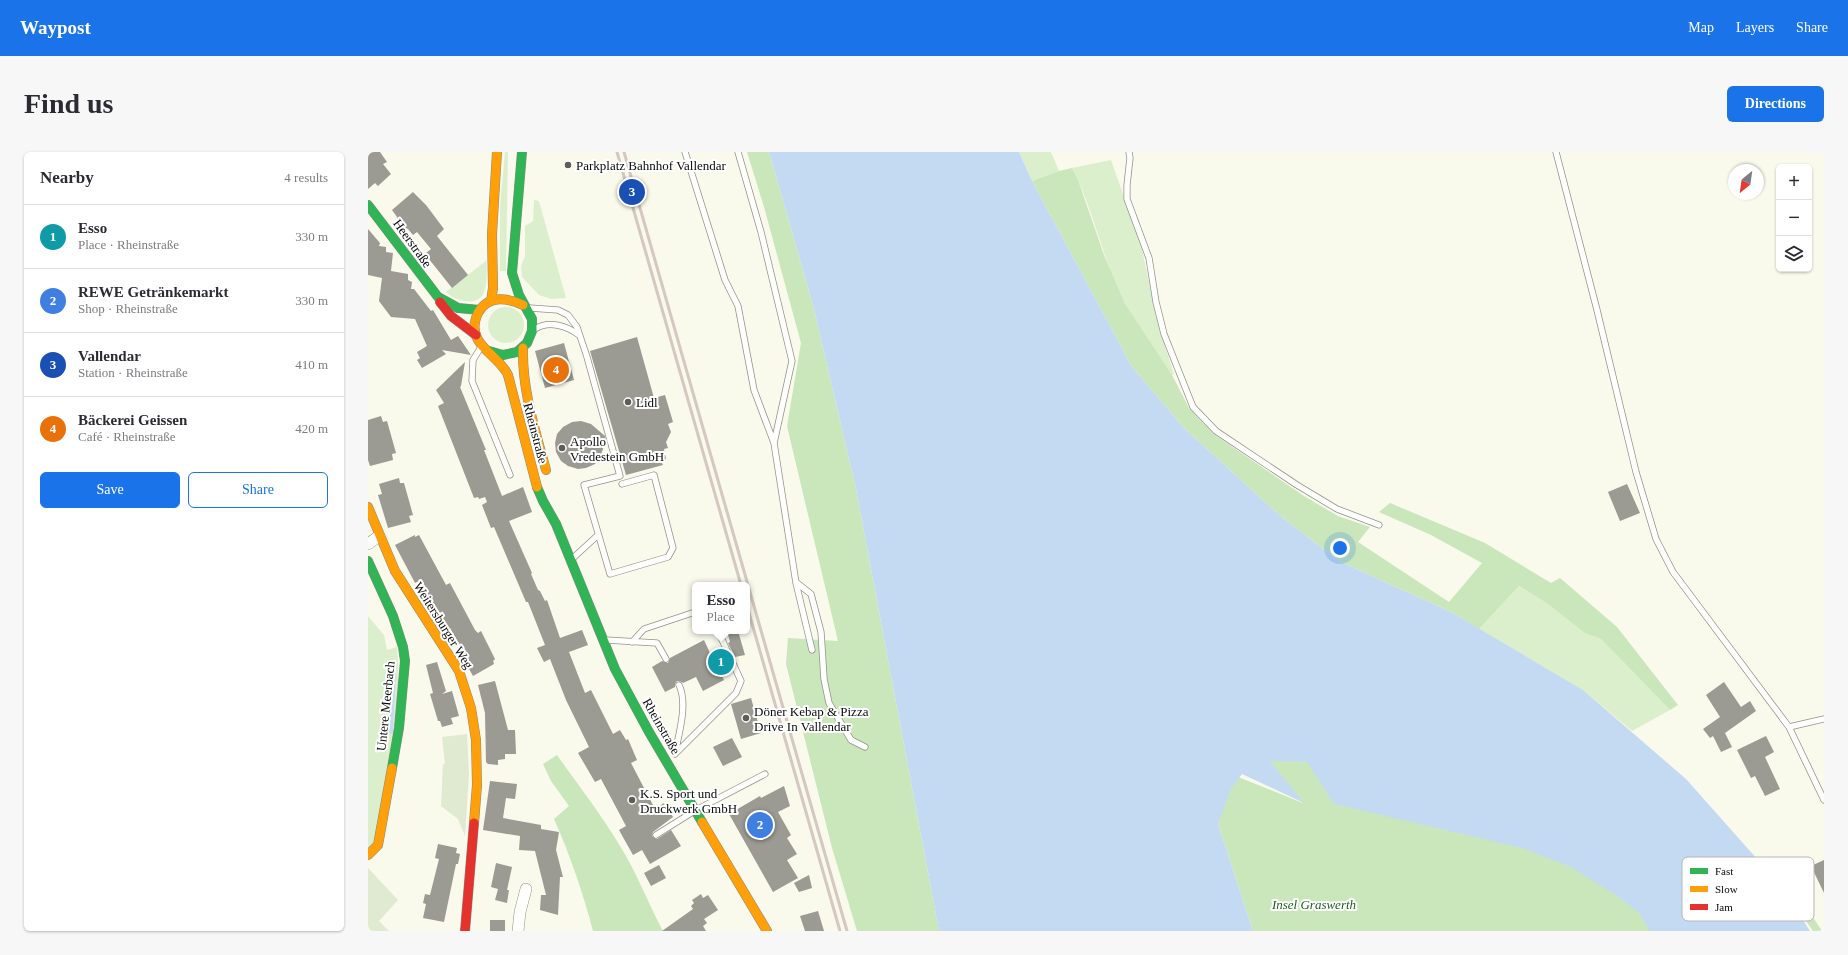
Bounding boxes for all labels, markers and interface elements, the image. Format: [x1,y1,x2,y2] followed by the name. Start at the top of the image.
[20,17,91,38] text: Waypost
[1688,20,1714,35] text: Map
[1736,20,1774,35] text: Layers
[1796,20,1828,35] text: Share
[1727,86,1824,122] button: Directions
[24,88,114,119] text: Find us
[576,158,727,173] place label: Parkplatz Bahnhof Vallendar
[563,160,573,170] marker: Parkplatz Bahnhof Vallendar
[1728,164,1764,200] north arrow
[1776,164,1812,272] map controls
[1776,164,1812,200] button: +
[40,168,94,187] text: Nearby
[284,170,328,185] text: 4 results
[619,177,645,207] pin: 3
[1776,200,1812,236] button: −
[390,216,435,271] street label: Heerstraße
[78,220,107,236] text: Esso
[50,229,56,244] text: 1
[295,229,328,244] text: 330 m
[1776,236,1812,272] button: layers
[78,237,179,252] text: Place · Rheinstraße
[78,284,228,300] text: REWE Getränkemarkt
[50,293,56,308] text: 2
[295,293,328,308] text: 330 m
[78,301,178,316] text: Shop · Rheinstraße
[78,348,141,364] text: Vallendar
[543,355,569,385] pin: 4
[50,357,56,372] text: 3
[295,357,328,372] text: 410 m
[78,365,188,380] text: Station · Rheinstraße
[636,395,658,410] place label: Lidl
[623,397,633,407] marker: Lidl
[520,401,551,465] street label: Rheinstraße
[78,412,187,428] text: Bäckerei Geissen
[50,421,56,436] text: 4
[295,421,328,436] text: 420 m
[78,429,175,444] text: Café · Rheinstraße
[570,434,664,464] place label: Apollo Vredestein GmbH
[557,443,567,453] marker: Apollo Vredestein GmbH
[40,472,180,508] button: Save
[188,472,328,508] button: Share
[1330,538,1350,558] your location
[411,579,477,672] street label: Weitersburger Weg
[692,582,750,634] popup
[706,592,736,608] text: Esso
[706,609,735,624] text: Place
[708,647,734,677] pin: 1
[373,660,398,752] street label: Untere Meerbach
[640,696,684,757] street label: Rheinstraße
[754,704,869,734] place label: Döner Kebap & Pizza Drive In Vallendar
[741,713,751,723] marker: Döner Kebap & Pizza Drive In Vallendar
[640,786,737,816] place label: K.S. Sport und Druckwerk GmbH
[627,795,637,805] marker: K.S. Sport und Druckwerk GmbH
[747,810,773,840] pin: 2
[1682,857,1814,921] legend
[1715,865,1733,877] text: Fast
[1715,883,1738,895] text: Slow
[1271,897,1356,912] park label: Insel Graswerth
[1715,901,1733,913] text: Jam

